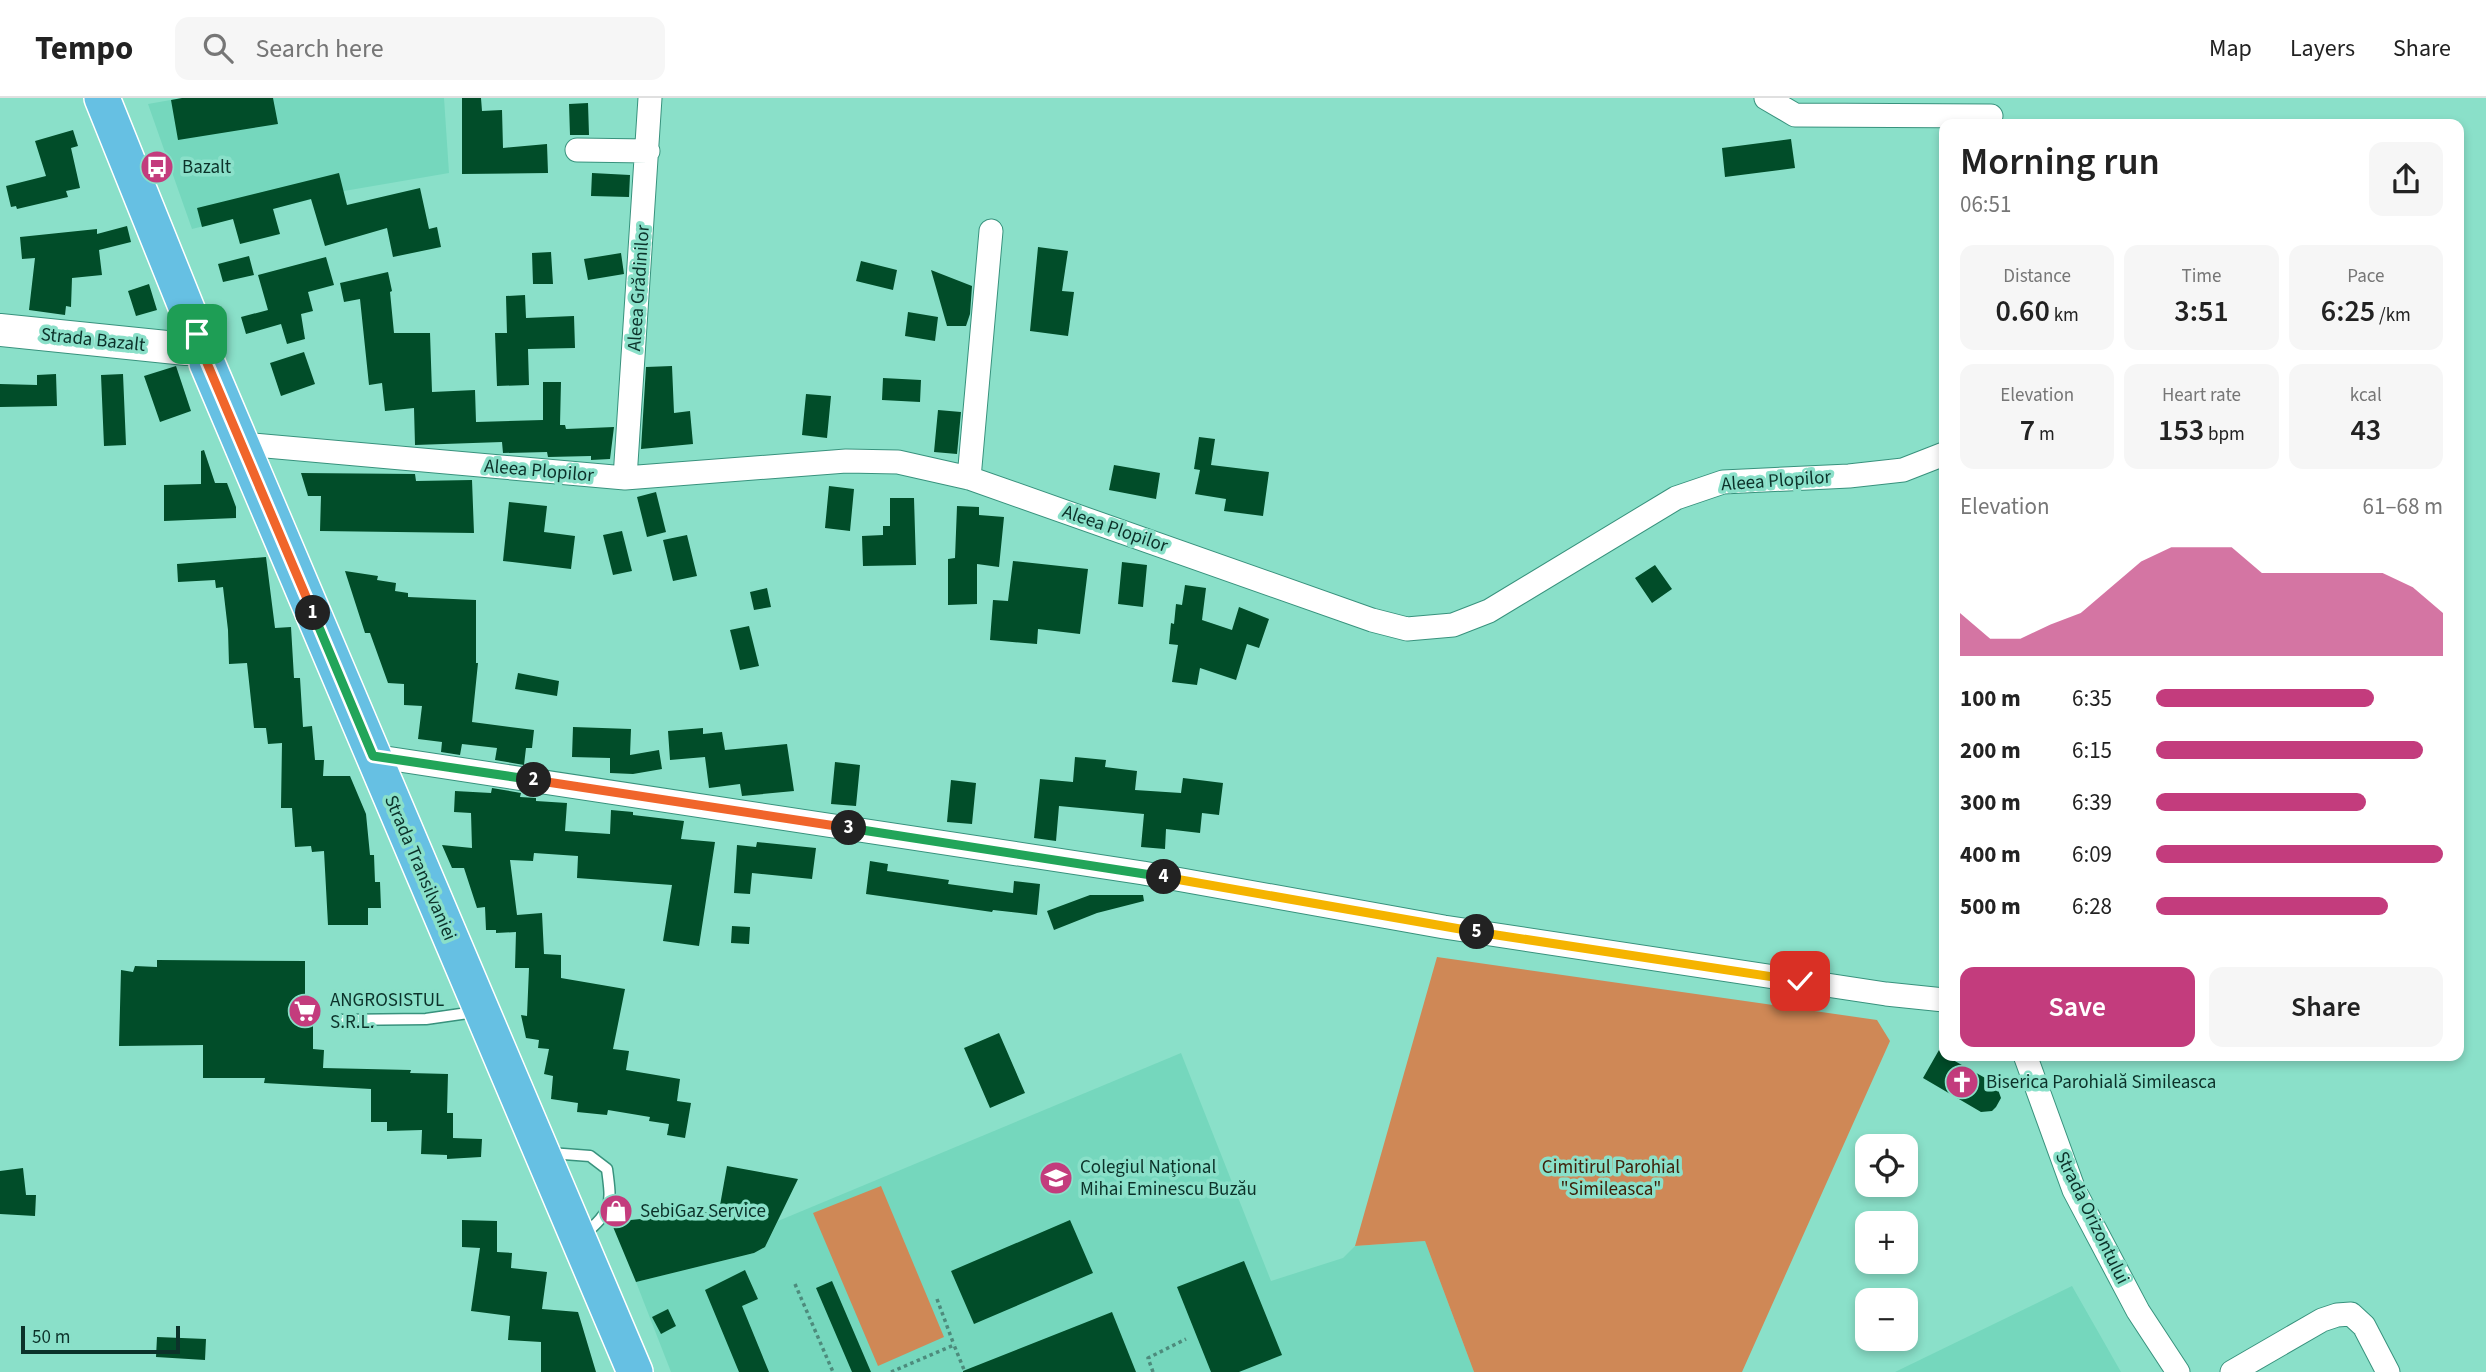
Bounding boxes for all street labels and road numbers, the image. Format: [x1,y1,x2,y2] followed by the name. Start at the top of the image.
[621,224,657,352] street label: Aleea Grădinilor
[39,321,147,359] street label: Strada Bazalt
[483,453,595,489] street label: Aleea Plopilor
[1720,464,1832,498] street label: Aleea Plopilor
[1059,498,1172,560] street label: Aleea Plopilor
[377,791,463,945] street label: Strada Transilvaniei
[2048,1147,2136,1289] street label: Strada Orizontului

